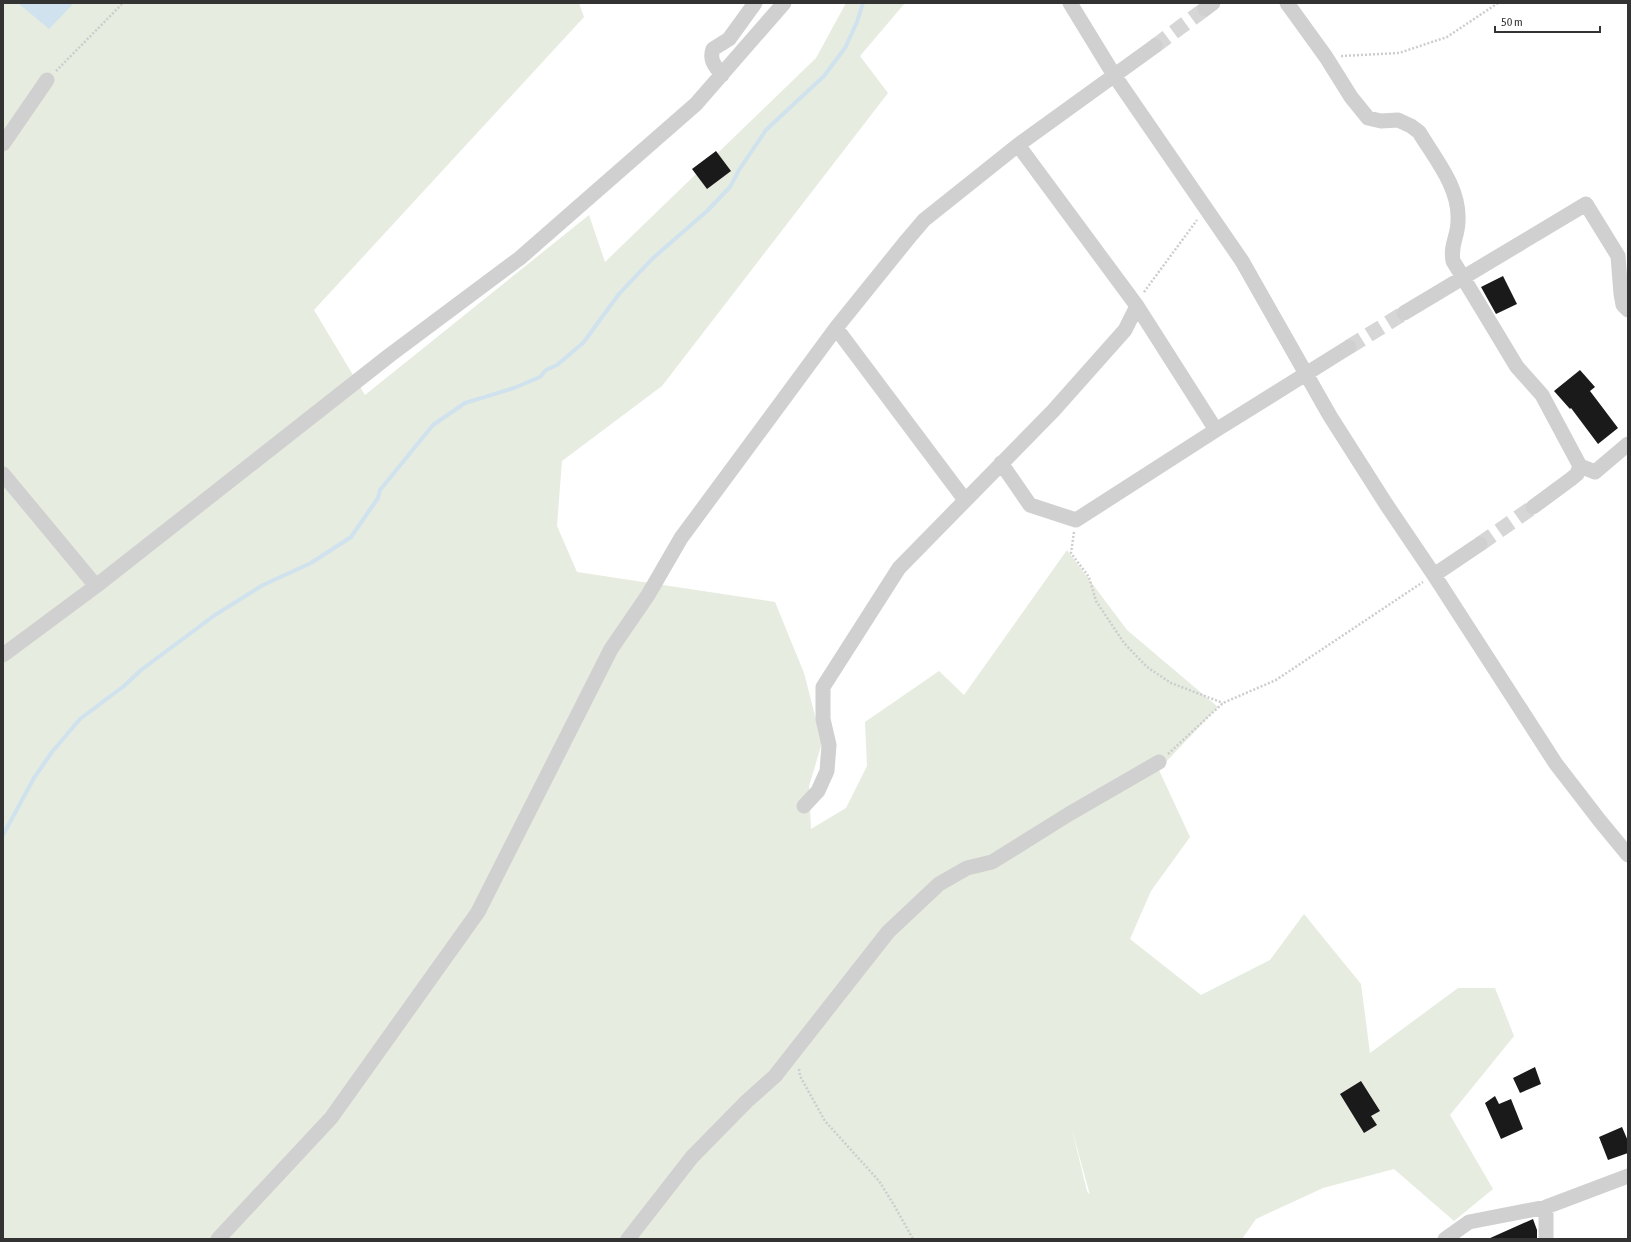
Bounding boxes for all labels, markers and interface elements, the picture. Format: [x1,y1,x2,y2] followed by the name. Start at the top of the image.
[1495,8,1600,34] scale bar
[1501,15,1523,29] text: 50 m

